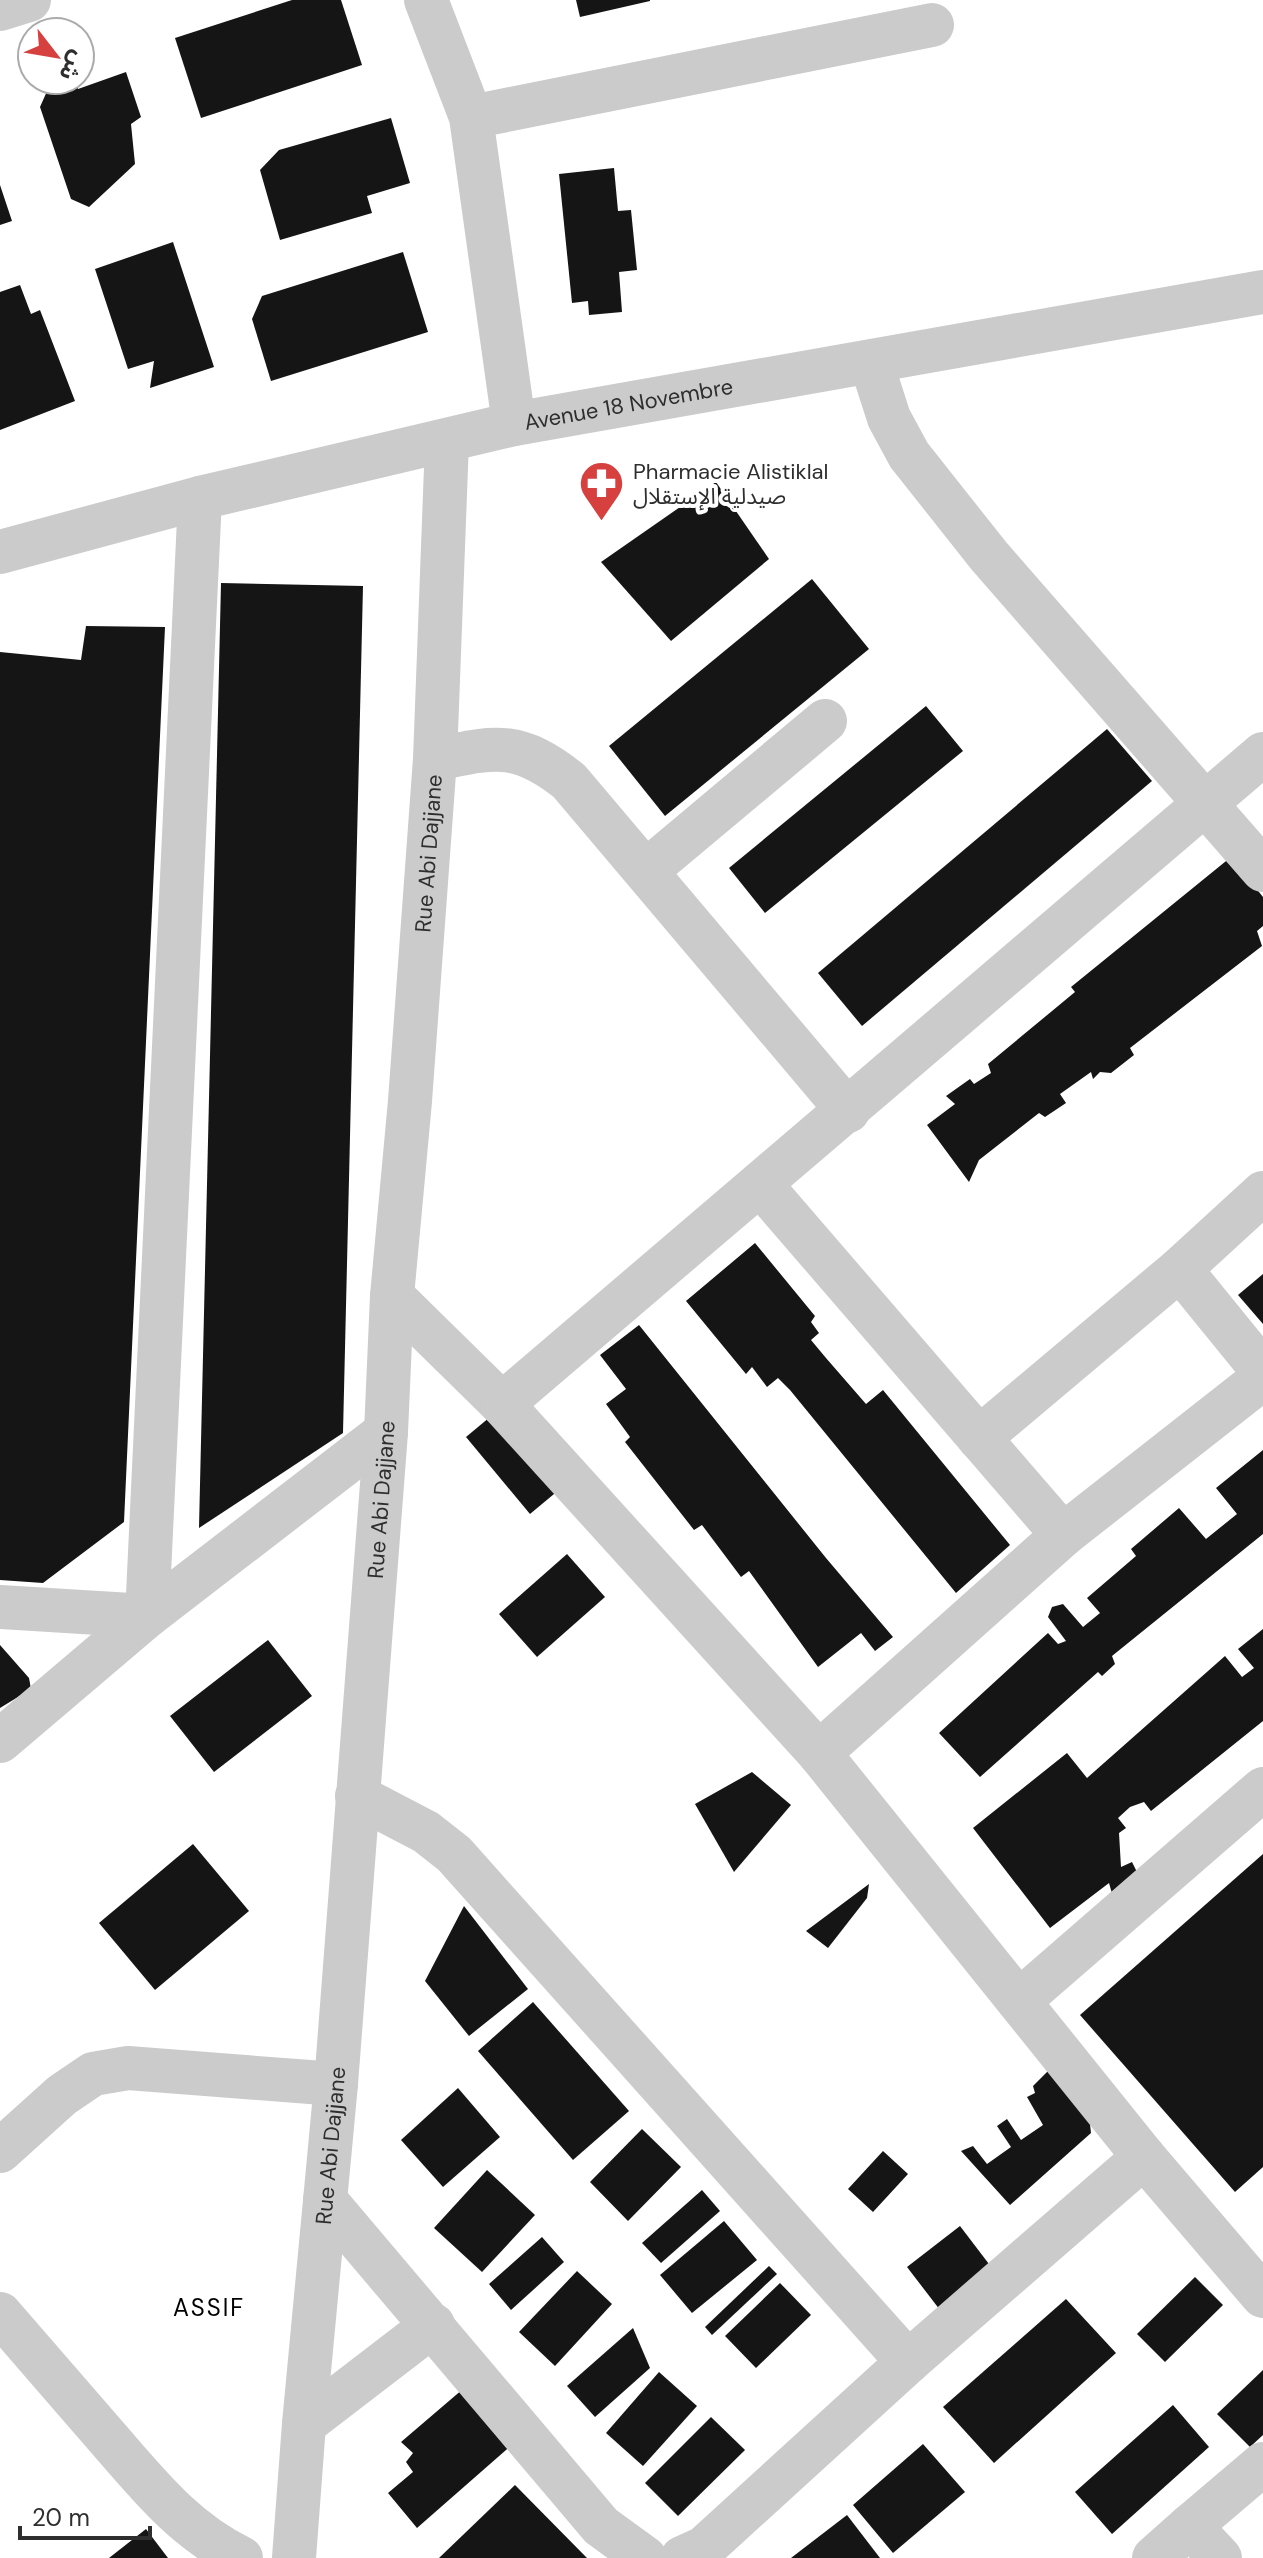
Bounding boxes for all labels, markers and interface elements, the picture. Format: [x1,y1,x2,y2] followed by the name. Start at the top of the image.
[16,16,96,96] north arrow
[53,46,93,86] text: ش
[522,372,735,437] street label: Avenue 18 Novembre
[633,457,828,511] place label: Pharmacie Alistiklal صيدلية الإستقلال
[578,460,626,523] pharmacy icon: Pharmacie Alistiklal صيدلية الإستقلال
[408,773,449,934] street label: Rue Abi Dajjane
[361,1420,401,1580] street label: Rue Abi Dajjane
[309,2066,352,2226] street label: Rue Abi Dajjane
[173,2292,245,2323] district label: ASSIF
[20,2490,150,2540] scale bar
[32,2502,90,2533] text: 20 m

